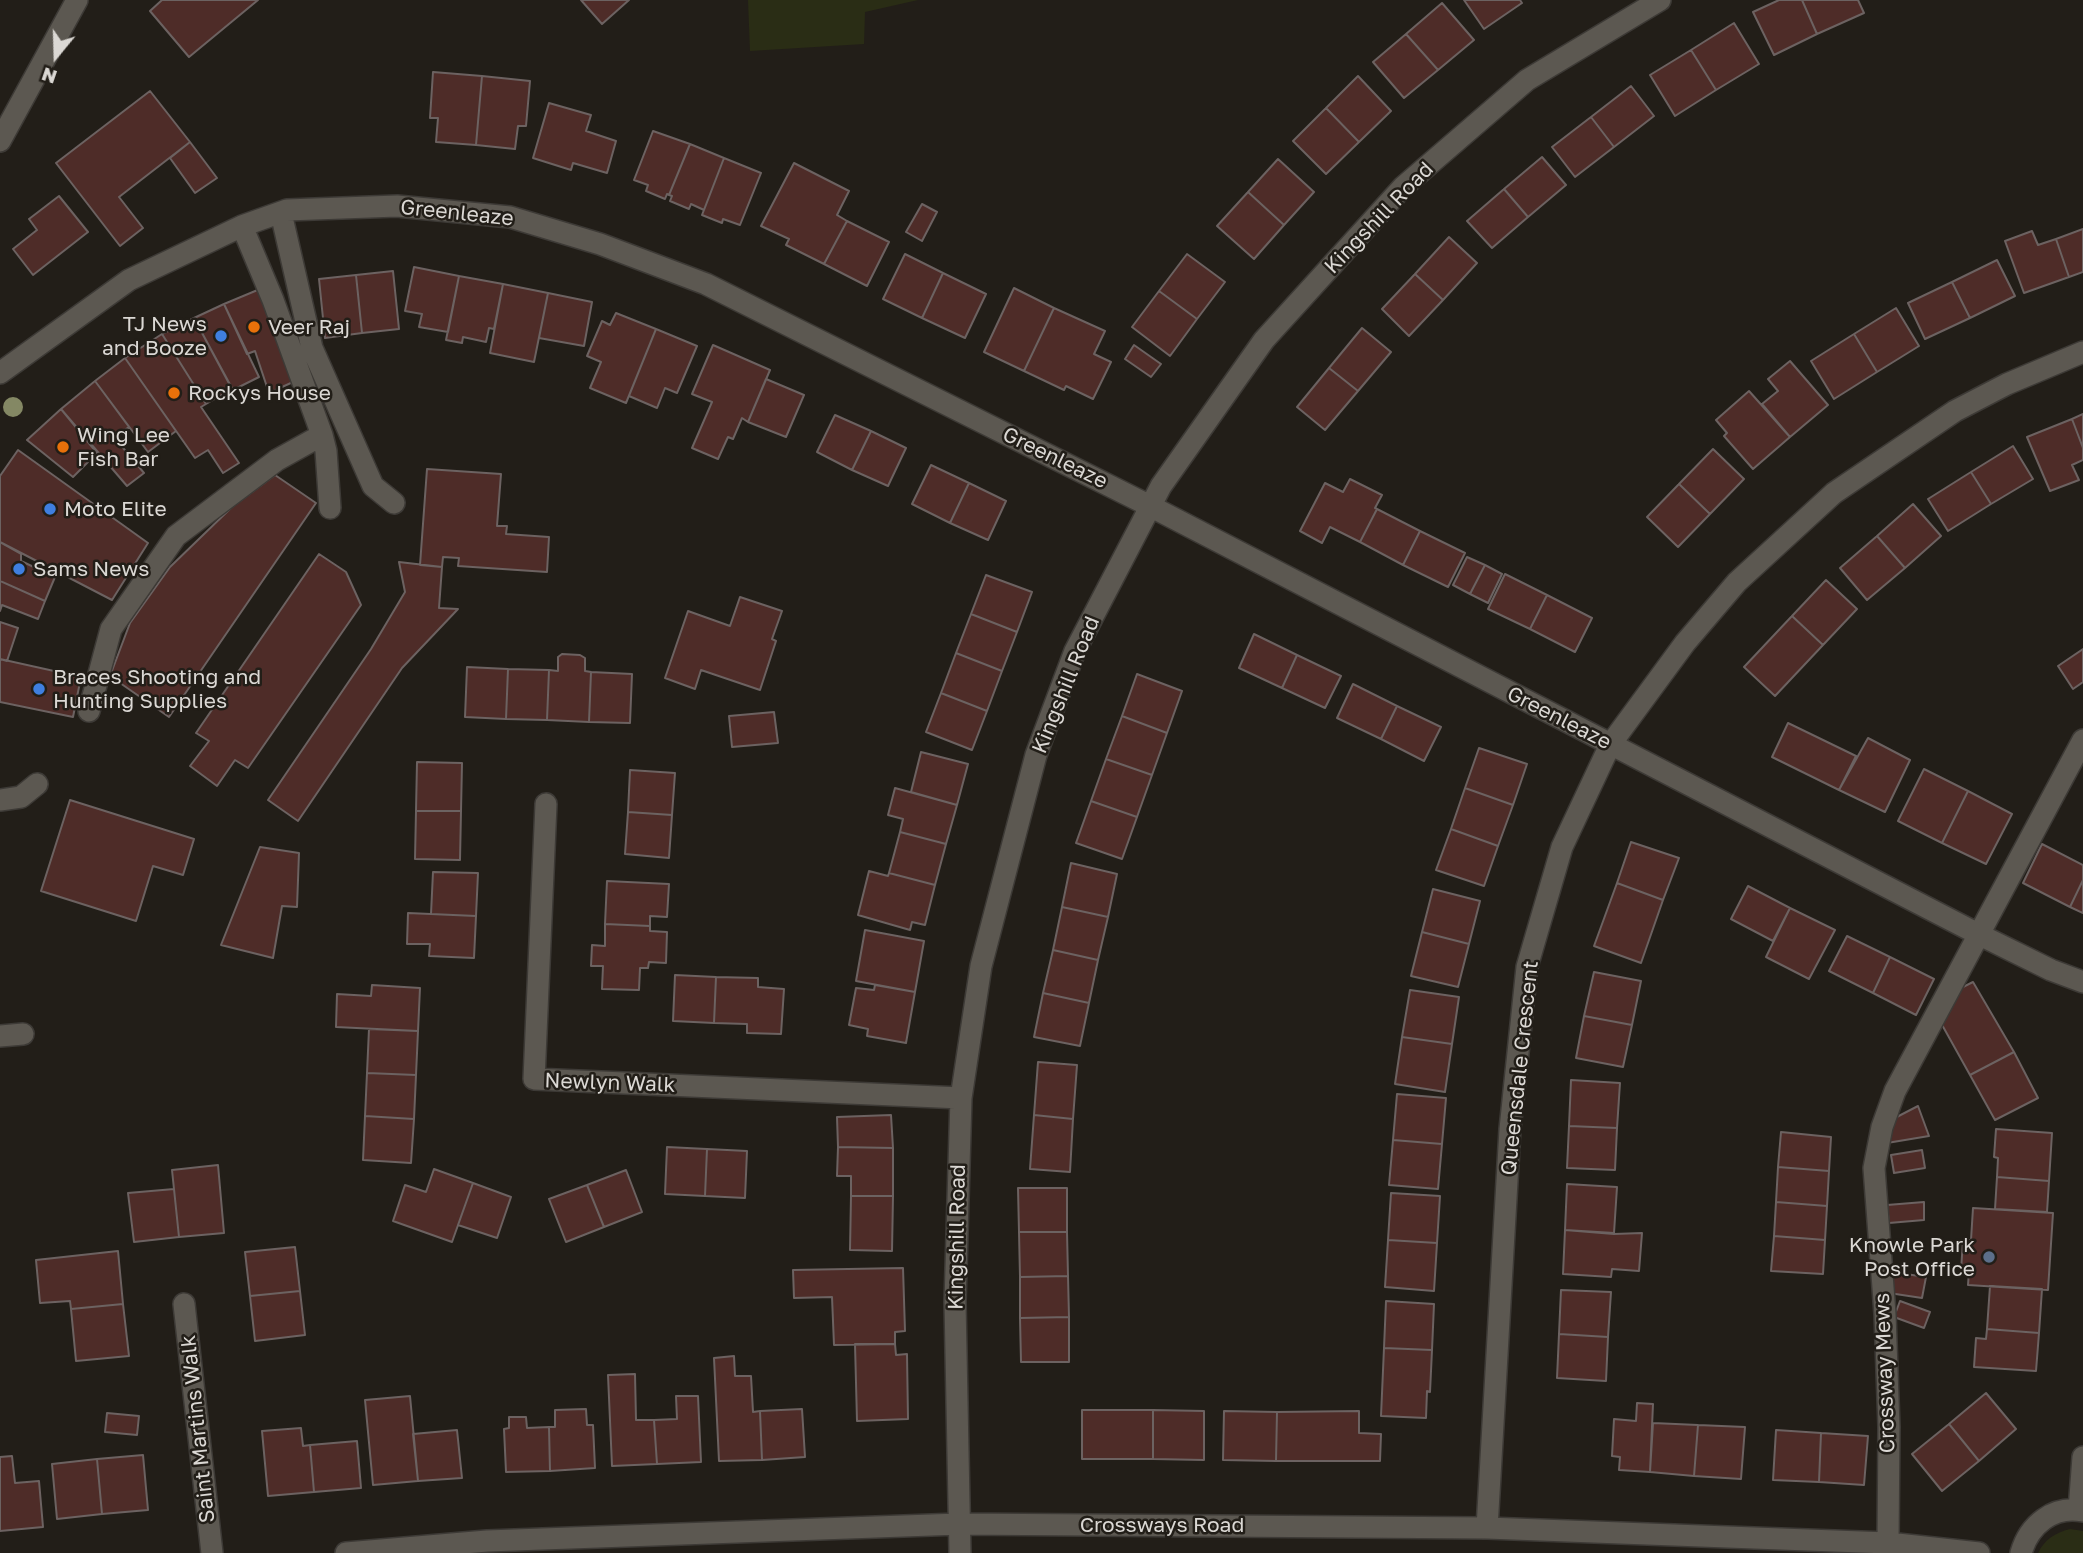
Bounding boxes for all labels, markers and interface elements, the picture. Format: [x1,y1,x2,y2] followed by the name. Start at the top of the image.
[21,21,91,91] north arrow
[38,63,60,90] text: N
[1319,157,1439,279] street label: Kingshill Road
[399,195,515,231] street label: Greenleaze
[102,311,207,361] place label: TJ News and Booze
[268,314,350,340] place label: Veer Raj
[246,319,262,335] marker: Veer Raj
[213,328,229,344] marker: TJ News and Booze
[188,380,331,406] place label: Rockys House
[166,385,182,401] marker: Rockys House
[77,422,170,472] place label: Wing Lee Fish Bar
[998,422,1112,494] street label: Greenleaze
[55,439,71,455] marker: Wing Lee Fish Bar
[64,496,167,522] place label: Moto Elite
[42,501,58,517] marker: Moto Elite
[33,556,149,582] place label: Sams News
[11,561,27,577] marker: Sams News
[1027,613,1105,757] street label: Kingshill Road
[53,664,261,714] place label: Braces Shooting and Hunting Supplies
[31,681,47,697] marker: Braces Shooting and Hunting Supplies
[1503,681,1615,755] street label: Greenleaze
[1496,959,1544,1177] street label: Queensdale Crescent
[544,1068,676,1098] street label: Newlyn Walk
[943,1164,971,1310] street label: Kingshill Road
[1849,1232,1975,1282] place label: Knowle Park Post Office
[1981,1249,1997,1265] marker: Knowle Park Post Office
[1870,1292,1900,1454] street label: Crossway Mews
[176,1334,220,1524] street label: Saint Martins Walk
[1080,1512,1244,1538] street label: Crossways Road

